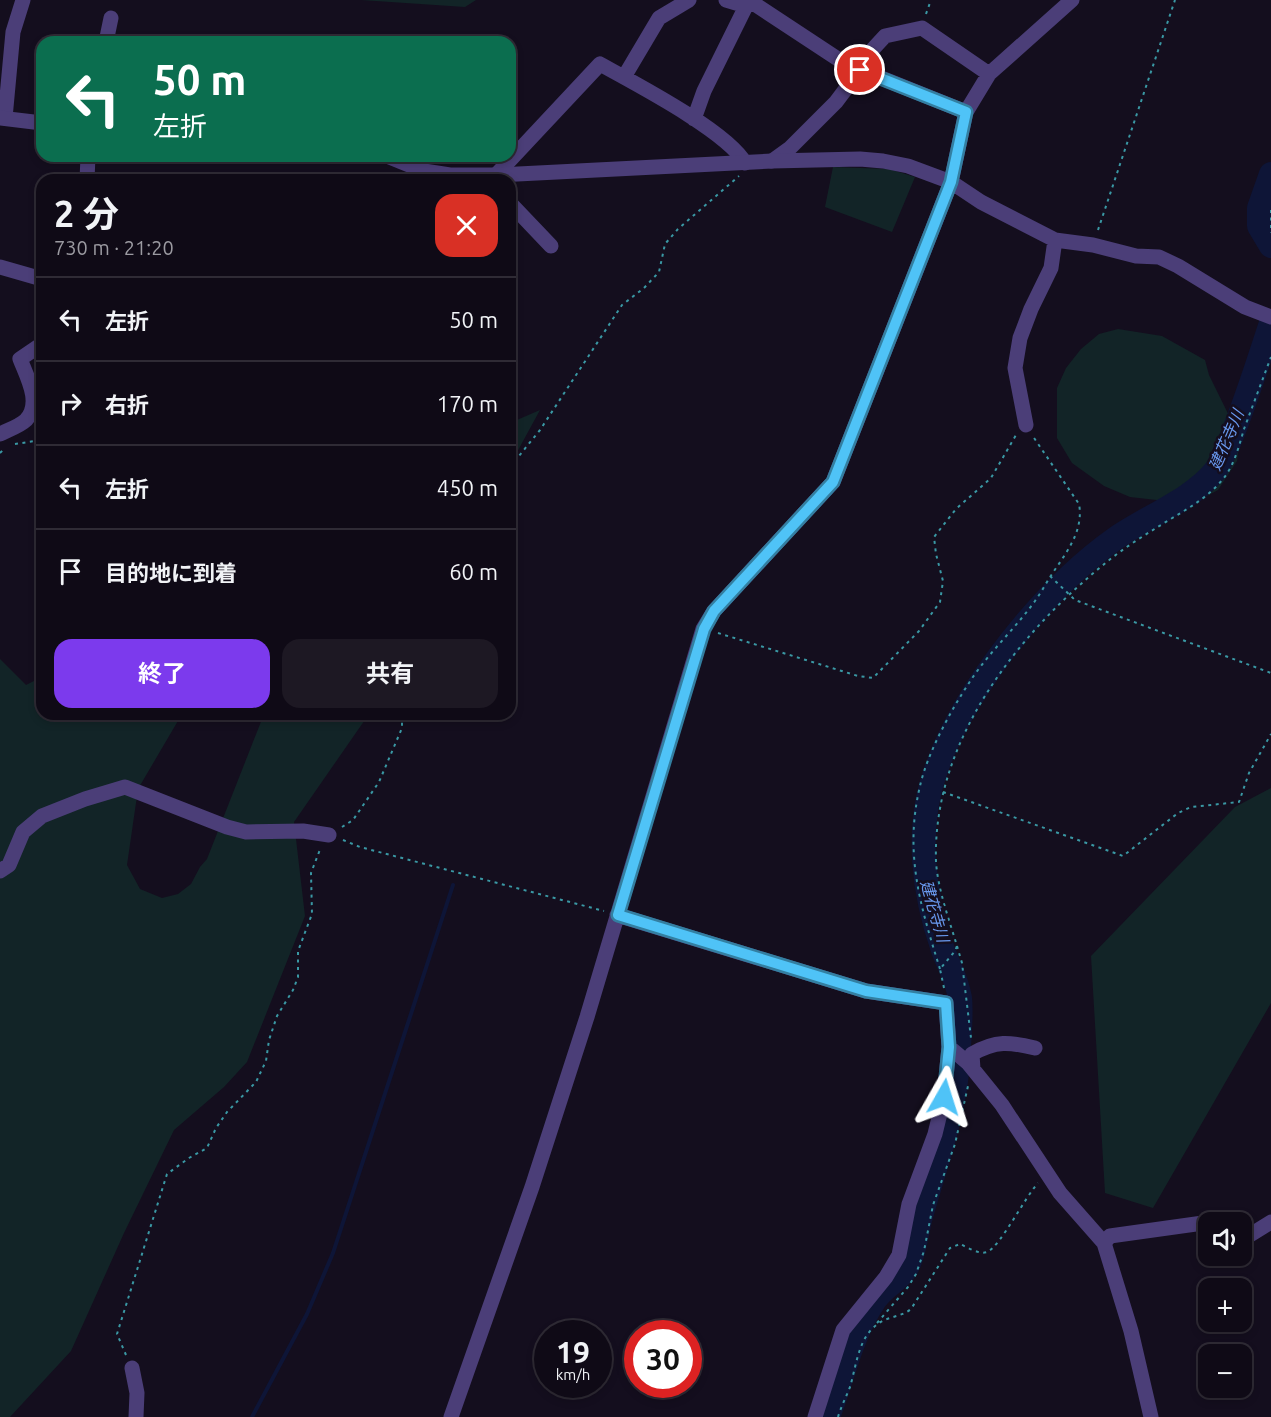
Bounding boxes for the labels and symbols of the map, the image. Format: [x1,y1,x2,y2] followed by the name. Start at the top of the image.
[834,44,885,95] pin
[1205,405,1248,473] water label: 建花寺川
[918,878,953,946] water label: 建花寺川
[912,1065,976,1129] position arrow
[624,1320,702,1398] speed limit sign: 30

